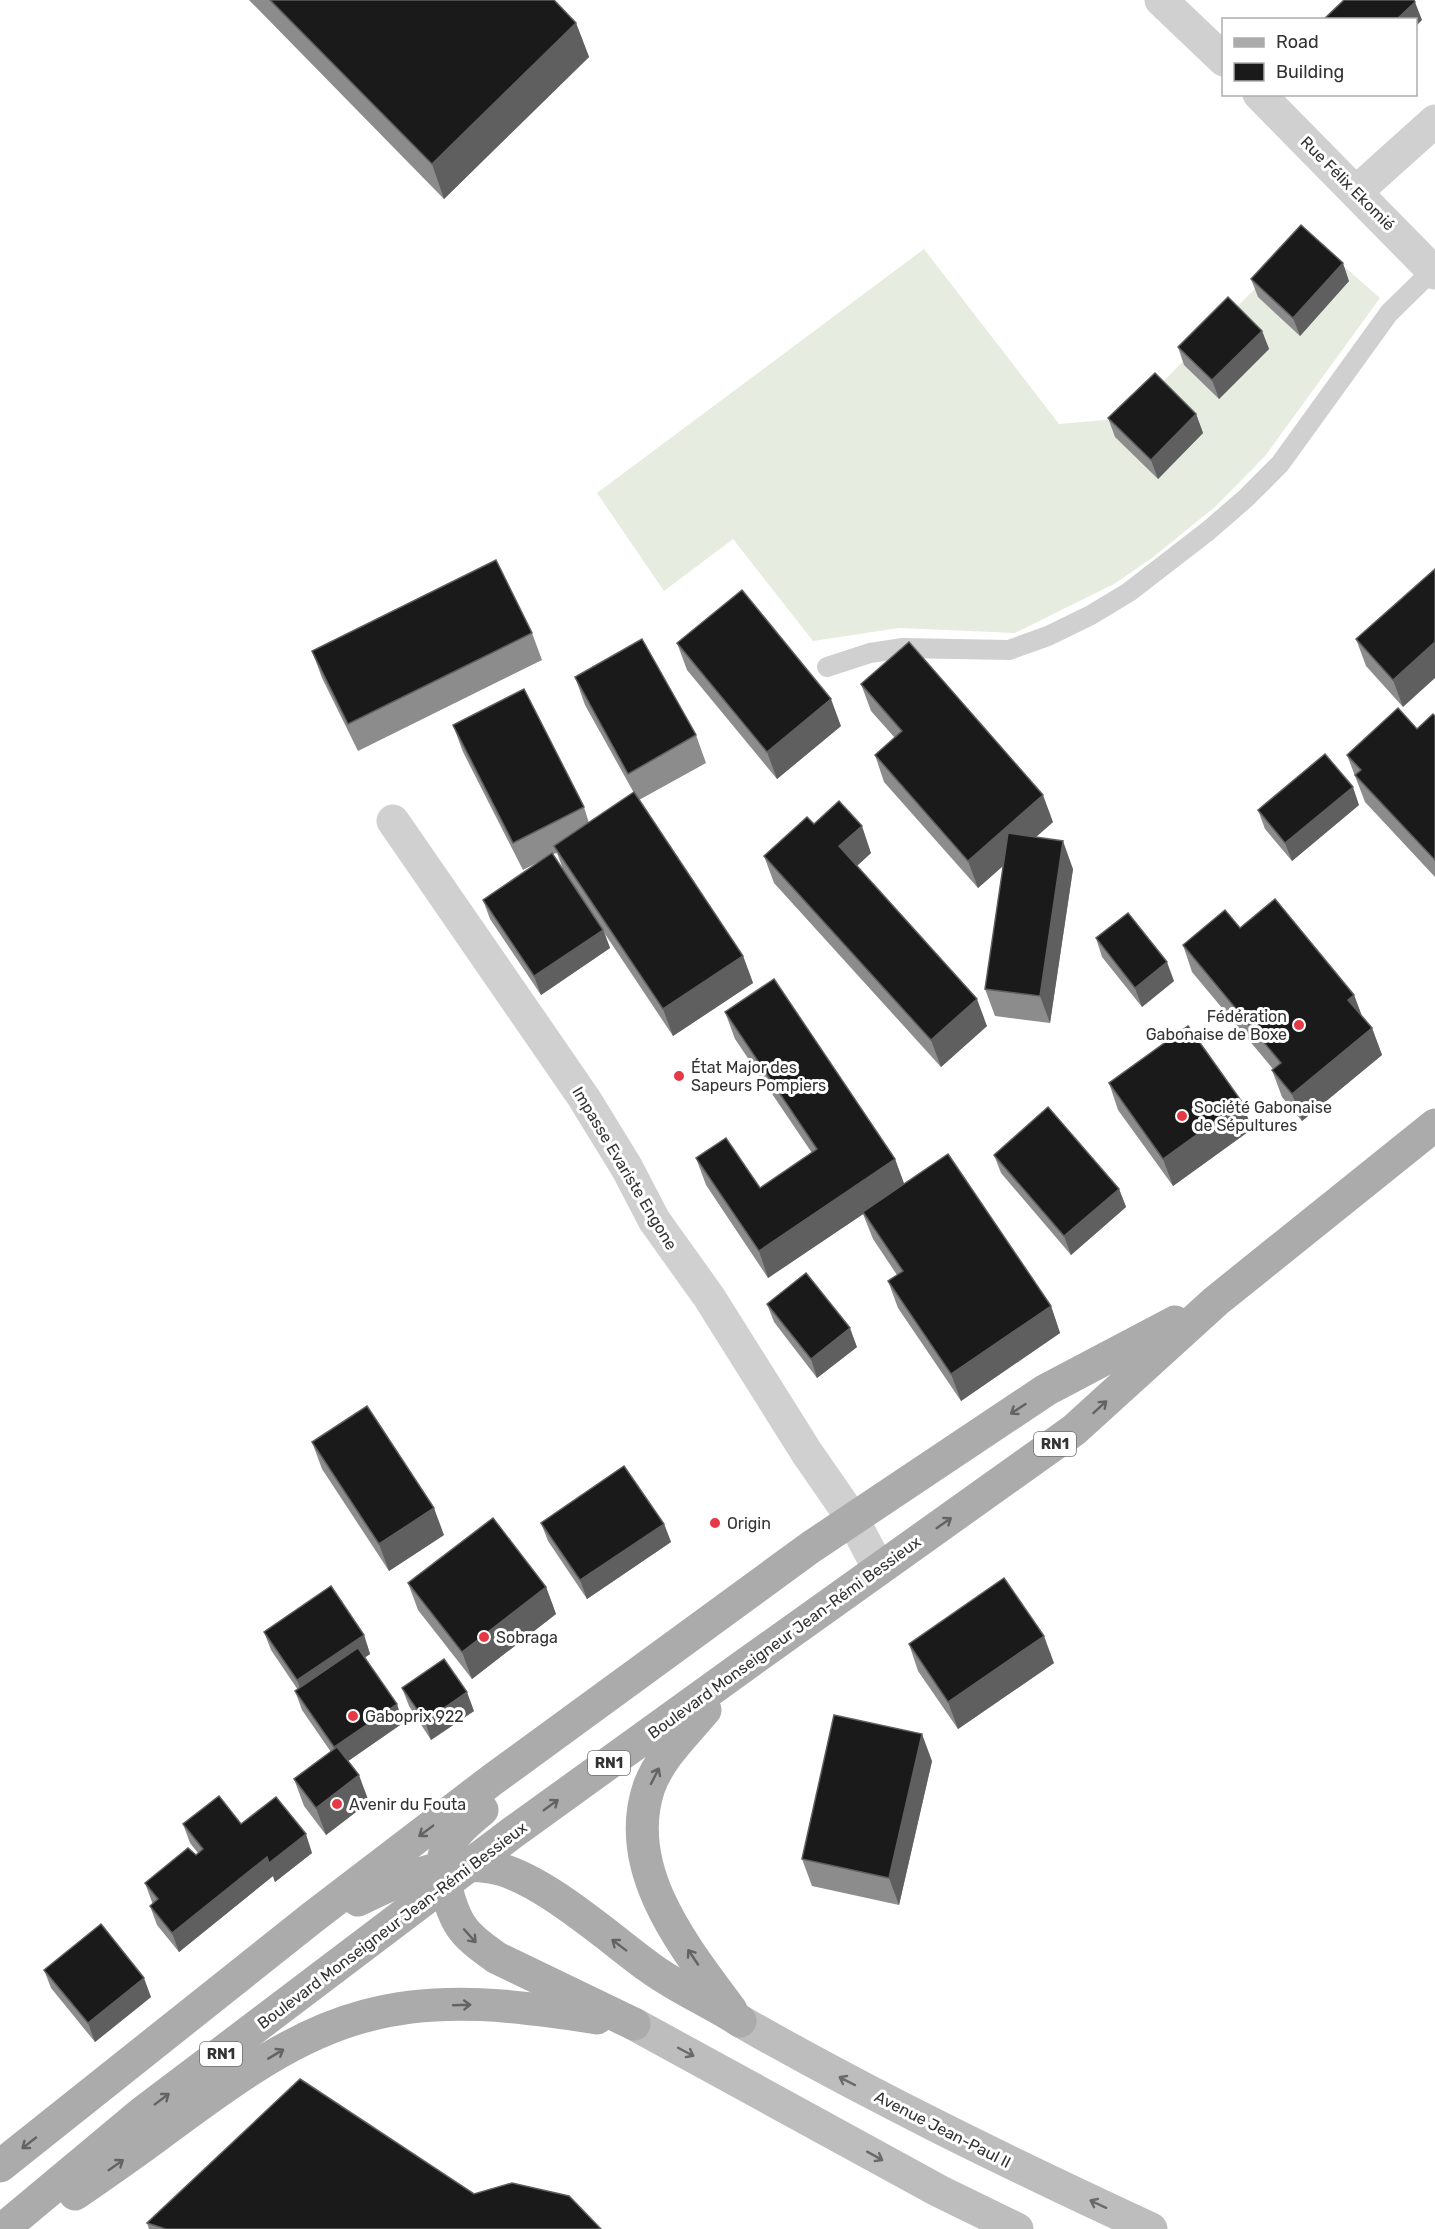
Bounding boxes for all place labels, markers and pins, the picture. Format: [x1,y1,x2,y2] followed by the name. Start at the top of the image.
[1146,1007,1287,1044] place label: Fédération Gabonaise de Boxe
[1292,1018,1306,1032] marker: Fédération Gabonaise de Boxe
[691,1058,826,1095] place label: État Major des Sapeurs Pompiers
[672,1069,686,1083] marker: État Major des Sapeurs Pompiers
[1194,1098,1332,1135] place label: Société Gabonaise de Sépultures
[1175,1109,1189,1123] marker: Société Gabonaise de Sépultures
[727,1514,771,1533] place label: Origin
[708,1516,722,1530] marker: Origin
[496,1628,558,1647] place label: Sobraga
[477,1630,491,1644] marker: Sobraga
[365,1707,464,1726] place label: Gaboprix 922
[346,1709,360,1723] marker: Gaboprix 922
[349,1795,466,1814] place label: Avenir du Fouta
[330,1797,344,1811] marker: Avenir du Fouta

